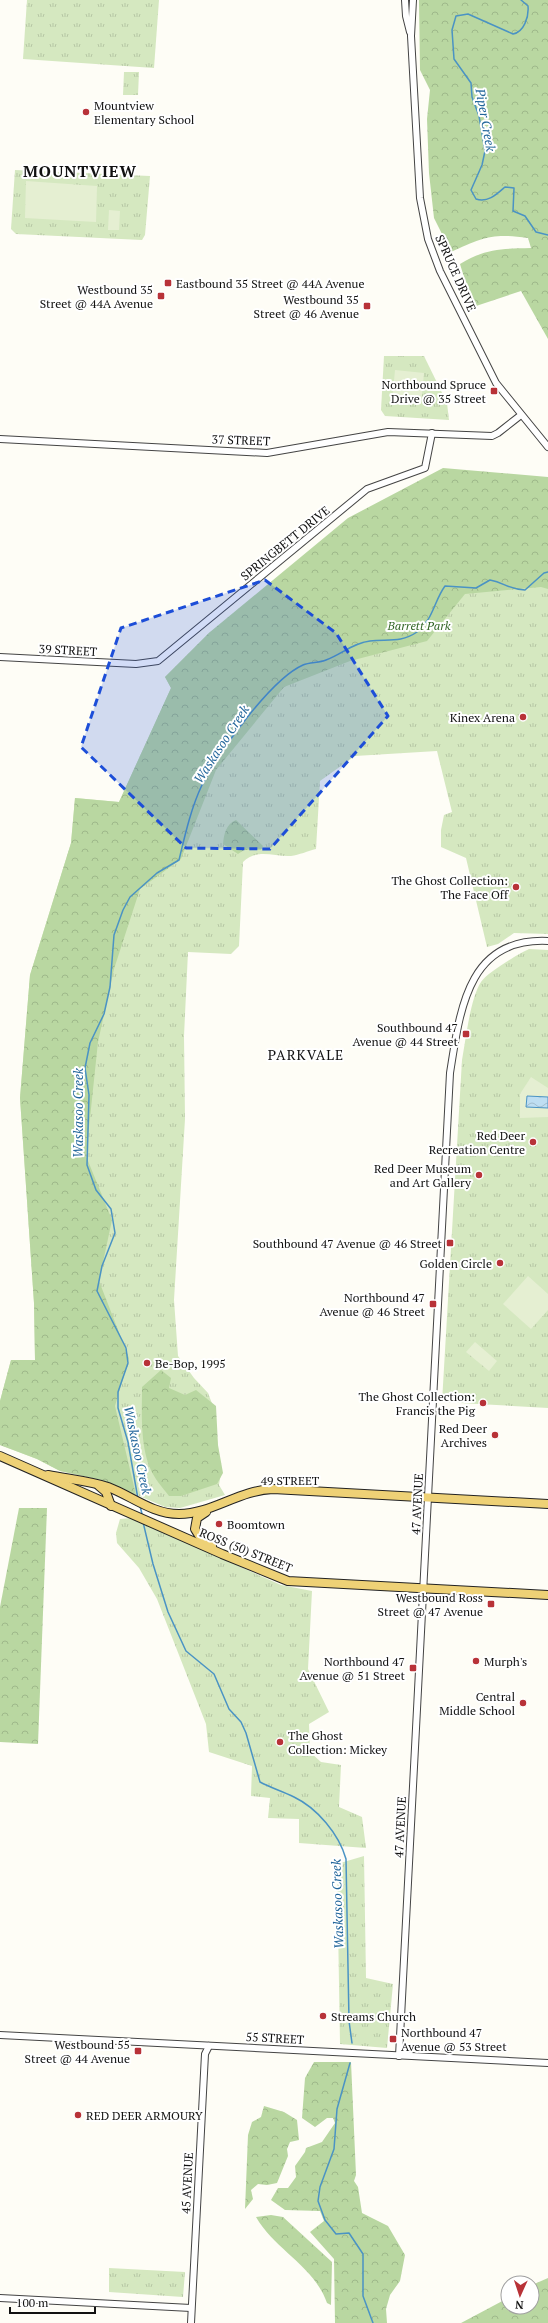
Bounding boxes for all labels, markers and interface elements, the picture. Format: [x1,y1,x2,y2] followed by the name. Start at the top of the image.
[471,86,501,154] water label: Piper Creek
[94,98,195,127] place label: Mountview Elementary School
[81,107,91,117] marker: Mountview Elementary School
[23,160,137,182] district label: MOUNTVIEW
[432,232,480,314] street label: SPRUCE DRIVE
[176,276,365,291] place label: Eastbound 35 Street @ 44A Avenue
[163,278,173,288] marker: Eastbound 35 Street @ 44A Avenue
[40,282,153,311] place label: Westbound 35 Street @ 44A Avenue
[156,291,166,301] marker: Westbound 35 Street @ 44A Avenue
[254,292,359,321] place label: Westbound 35 Street @ 46 Avenue
[362,301,372,311] marker: Westbound 35 Street @ 46 Avenue
[382,377,487,406] place label: Northbound Spruce Drive @ 35 Street
[489,386,499,396] marker: Northbound Spruce Drive @ 35 Street
[211,431,271,449] street label: 37 STREET
[237,502,333,584] street label: SPRINGBETT DRIVE
[386,618,451,633] park label: Barrett Park
[38,641,98,659] street label: 39 STREET
[189,701,253,787] water label: Waskasoo Creek
[450,710,515,725] place label: Kinex Arena
[518,712,528,722] marker: Kinex Arena
[391,873,509,902] place label: The Ghost Collection: The Face Off
[511,882,521,892] marker: The Ghost Collection: The Face Off
[352,1020,459,1049] place label: Southbound 47 Avenue @ 44 Street
[461,1029,471,1039] marker: Southbound 47 Avenue @ 44 Street
[268,1045,344,1064] district label: PARKVALE
[69,1067,87,1158] water label: Waskasoo Creek
[429,1128,525,1157] place label: Red Deer Recreation Centre
[528,1137,538,1147] marker: Red Deer Recreation Centre
[374,1161,472,1190] place label: Red Deer Museum and Art Gallery
[474,1170,484,1180] marker: Red Deer Museum and Art Gallery
[253,1236,443,1251] place label: Southbound 47 Avenue @ 46 Street
[445,1238,455,1248] marker: Southbound 47 Avenue @ 46 Street
[420,1256,492,1271] place label: Golden Circle
[495,1258,505,1268] marker: Golden Circle
[319,1290,426,1319] place label: Northbound 47 Avenue @ 46 Street
[428,1299,438,1309] marker: Northbound 47 Avenue @ 46 Street
[155,1356,226,1371] place label: Be-Bop, 1995
[142,1358,152,1368] marker: Be-Bop, 1995
[358,1389,476,1418] place label: The Ghost Collection: Francis the Pig
[478,1398,488,1408] marker: The Ghost Collection: Francis the Pig
[120,1404,156,1497] water label: Waskasoo Creek
[439,1421,487,1450] place label: Red Deer Archives
[490,1430,500,1440] marker: Red Deer Archives
[261,1473,320,1488] street label: 49 STREET
[408,1473,426,1535] street label: 47 AVENUE
[227,1517,285,1532] place label: Boomtown
[214,1519,224,1529] marker: Boomtown
[197,1525,295,1576] street label: ROSS (50) STREET
[378,1590,483,1619] place label: Westbound Ross Street @ 47 Avenue
[486,1599,496,1609] marker: Westbound Ross Street @ 47 Avenue
[299,1654,406,1683] place label: Northbound 47 Avenue @ 51 Street
[484,1654,527,1669] place label: Murph's
[471,1656,481,1666] marker: Murph's
[408,1663,418,1673] marker: Northbound 47 Avenue @ 51 Street
[439,1689,515,1718] place label: Central Middle School
[518,1698,528,1708] marker: Central Middle School
[288,1728,388,1757] place label: The Ghost Collection: Mickey
[275,1737,285,1747] marker: The Ghost Collection: Mickey
[391,1796,409,1858] street label: 47 AVENUE
[326,1858,348,1949] water label: Waskasoo Creek
[331,2009,416,2024] place label: Streams Church
[318,2011,328,2021] marker: Streams Church
[401,2025,507,2054] place label: Northbound 47 Avenue @ 53 Street
[245,2029,305,2047] street label: 55 STREET
[388,2034,398,2044] marker: Northbound 47 Avenue @ 53 Street
[25,2037,130,2066] place label: Westbound 55 Street @ 44 Avenue
[133,2046,143,2056] marker: Westbound 55 Street @ 44 Avenue
[86,2108,203,2123] place label: RED DEER ARMOURY
[73,2110,83,2120] marker: RED DEER ARMOURY
[178,2152,196,2214] street label: 45 AVENUE
[500,2275,540,2315] north arrow
[10,2289,95,2315] scale bar
[16,2295,49,2310] text: 100 m
[514,2298,524,2312] text: N

